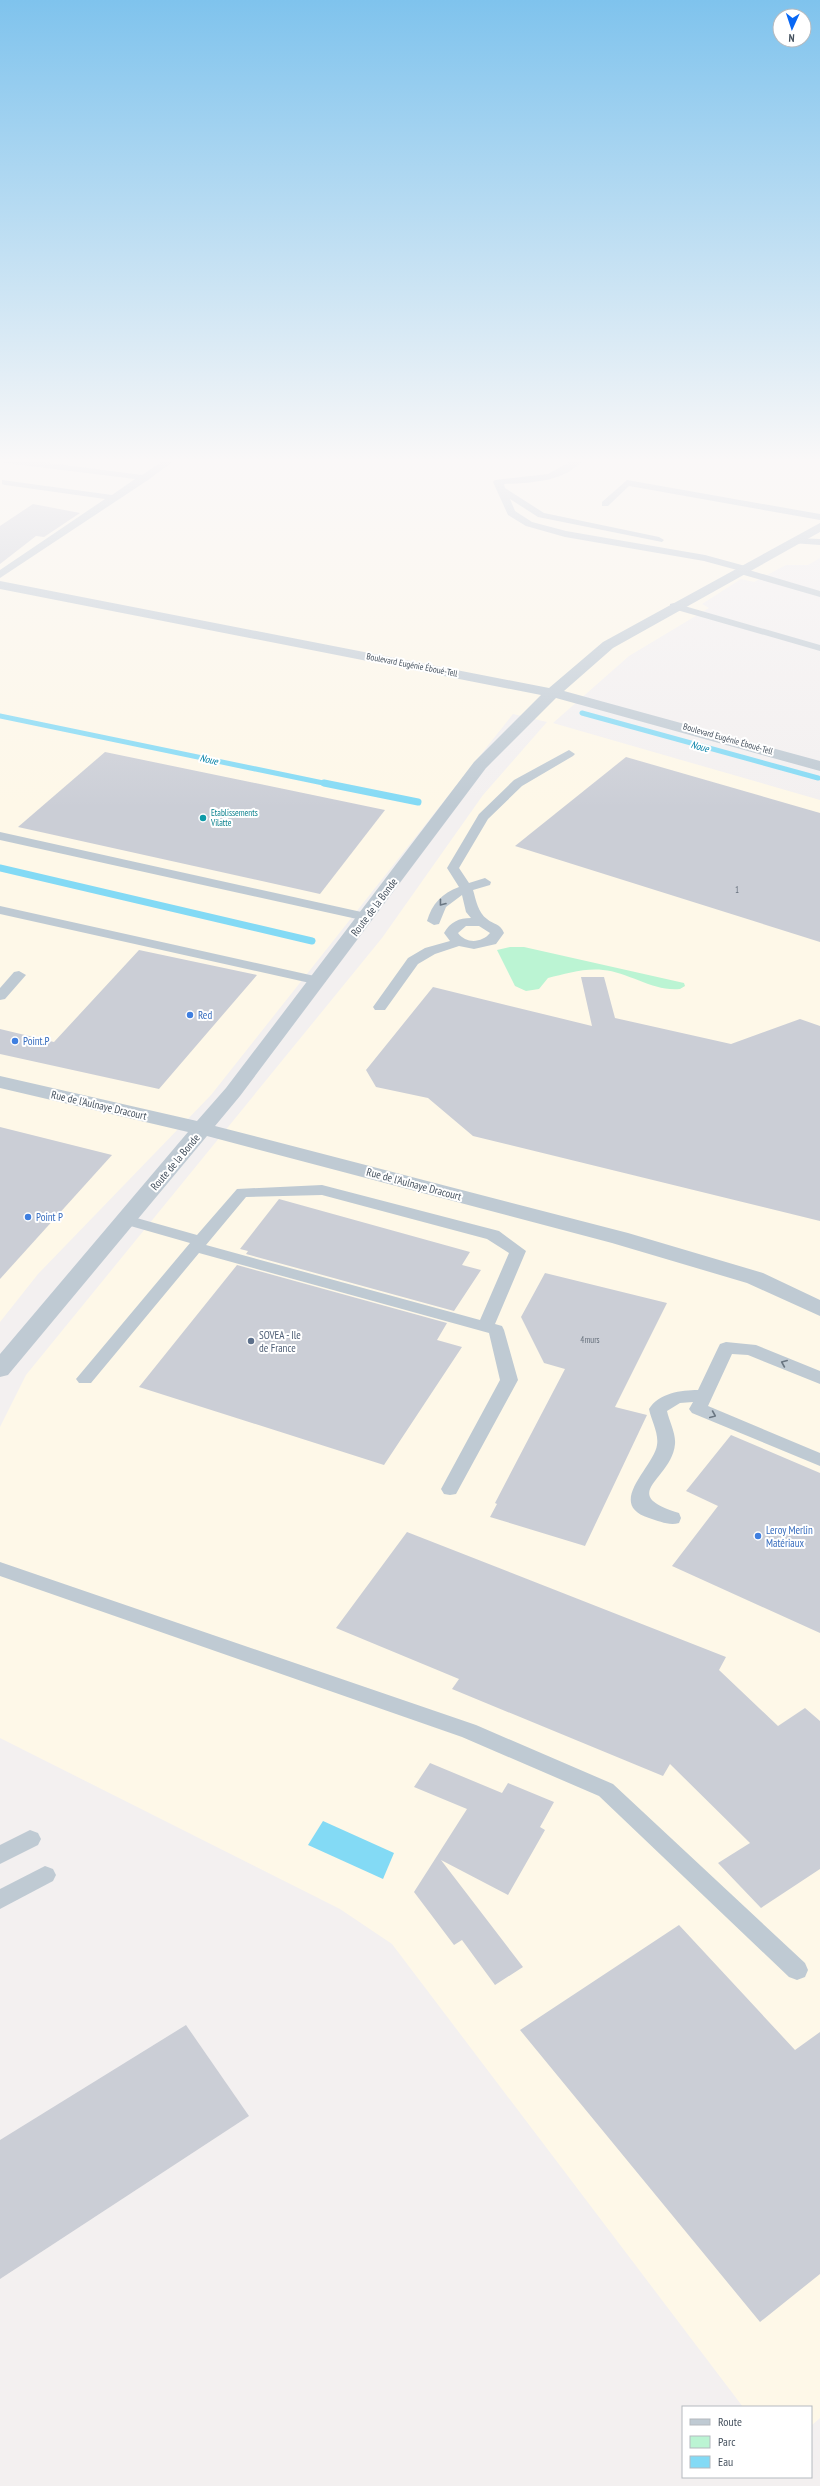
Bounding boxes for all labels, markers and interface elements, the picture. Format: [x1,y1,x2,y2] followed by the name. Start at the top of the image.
[772,8,812,48] north arrow
[788,31,795,45] text: N
[366,650,460,679] street label: Boulevard Eugénie Éboué-Tell
[682,720,775,757] street label: Boulevard Eugénie Éboué-Tell
[689,738,711,755] water label: Noue
[199,751,220,768] water label: Noue
[210,807,258,828] place label: Etablissements Vilatte
[198,813,208,823] marker: Etablissements Vilatte
[348,875,401,939] street label: Route de la Bonde
[735,884,739,895] house number: 1
[439,898,446,905] one-way arrow
[198,1008,212,1022] place label: Red
[185,1010,195,1020] marker: Red
[23,1034,50,1048] place label: Point.P
[10,1036,20,1046] marker: Point.P
[50,1087,148,1123] street label: Rue de l'Aulnaye Dracourt
[147,1131,203,1193] street label: Route de la Bonde
[365,1165,463,1203] street label: Rue de l'Aulnaye Dracourt
[36,1210,63,1224] place label: Point P
[23,1212,33,1222] marker: Point P
[259,1328,301,1355] place label: SOVEA - Ile de France
[580,1334,600,1345] house number: 4murs
[246,1336,256,1346] marker: SOVEA - Ile de France
[781,1360,789,1368] one-way arrow
[709,1410,717,1418] one-way arrow
[766,1523,813,1550] place label: Leroy Merlin Matériaux
[753,1531,763,1541] marker: Leroy Merlin Matériaux
[682,2406,812,2478] legend
[718,2414,742,2429] text: Route
[718,2434,736,2449] text: Parc
[718,2454,733,2469] text: Eau

